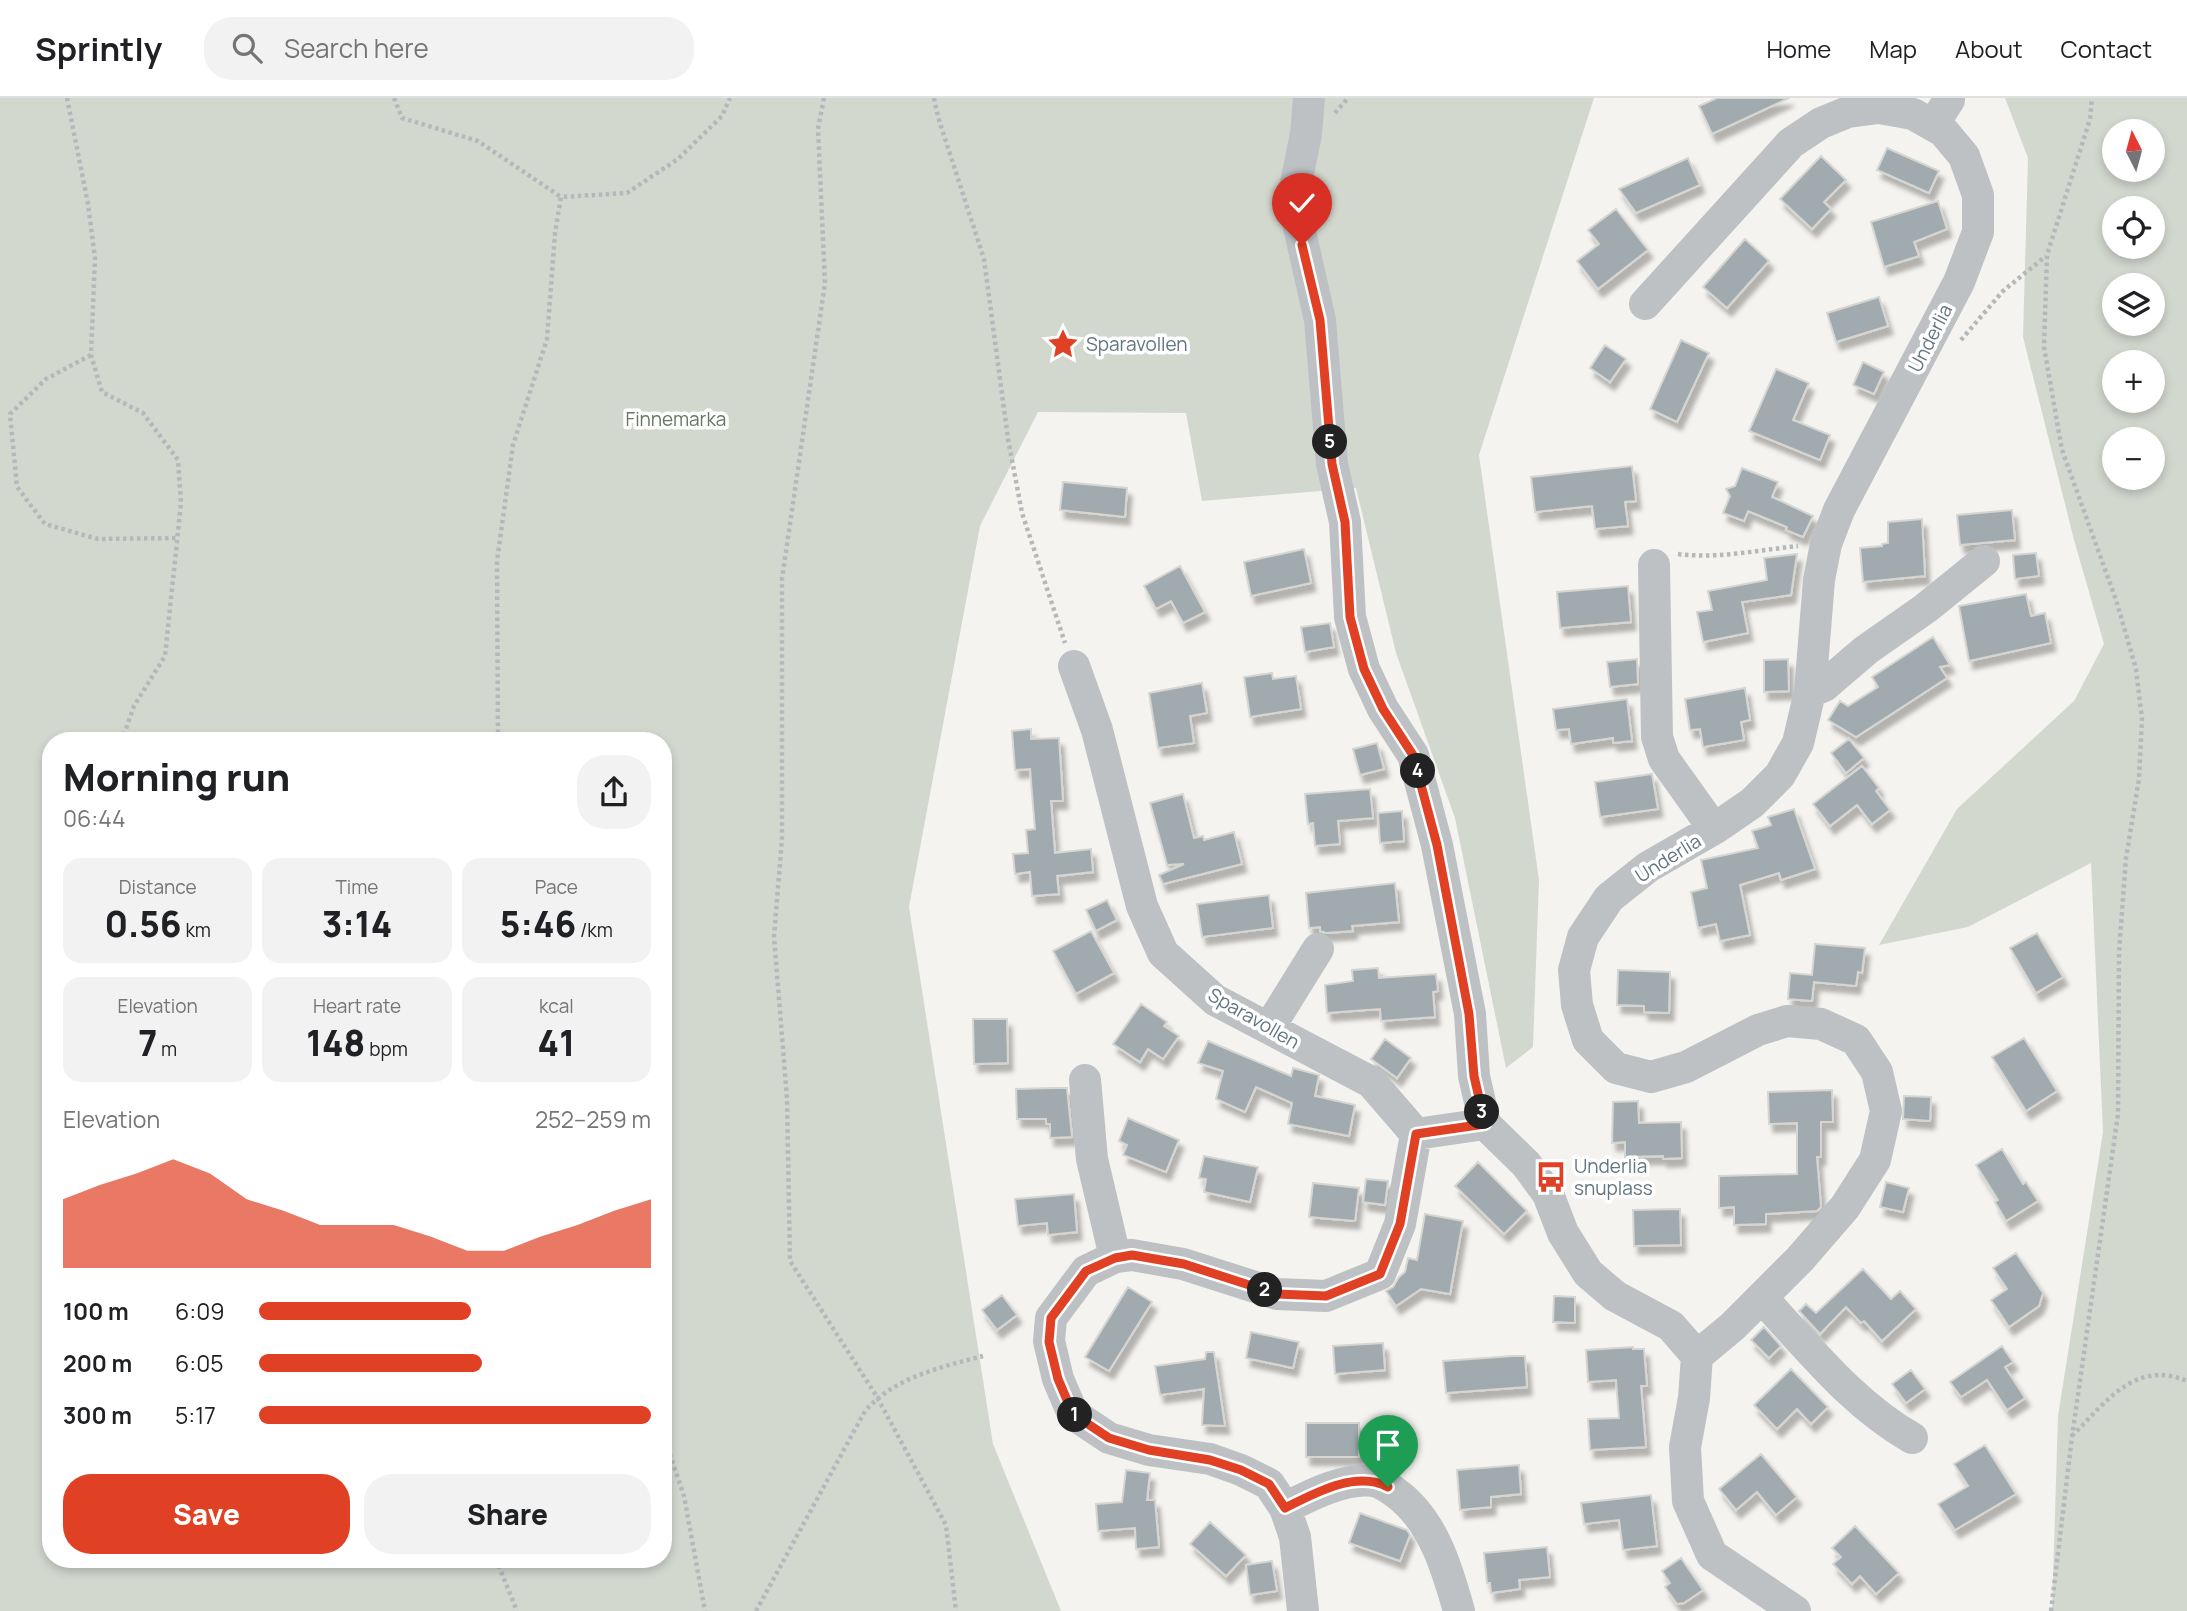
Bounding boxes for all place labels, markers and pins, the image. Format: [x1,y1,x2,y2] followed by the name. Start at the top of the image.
[1272,173,1332,245] pin
[1046,327,1080,361] place icon: Sparavollen
[1086,331,1188,357] place label: Sparavollen
[1312,424,1348,460] pin: 5
[1400,754,1436,788] pin: 4
[1464,1094,1500,1130] pin: 3
[1574,1153,1653,1201] place label: Underlia snuplass
[1534,1160,1568,1194] bus stop icon: Underlia snuplass
[1248,1272,1282,1308] pin: 2
[1058,1398,1092,1432] pin: 1
[1358,1415,1418,1487] pin

